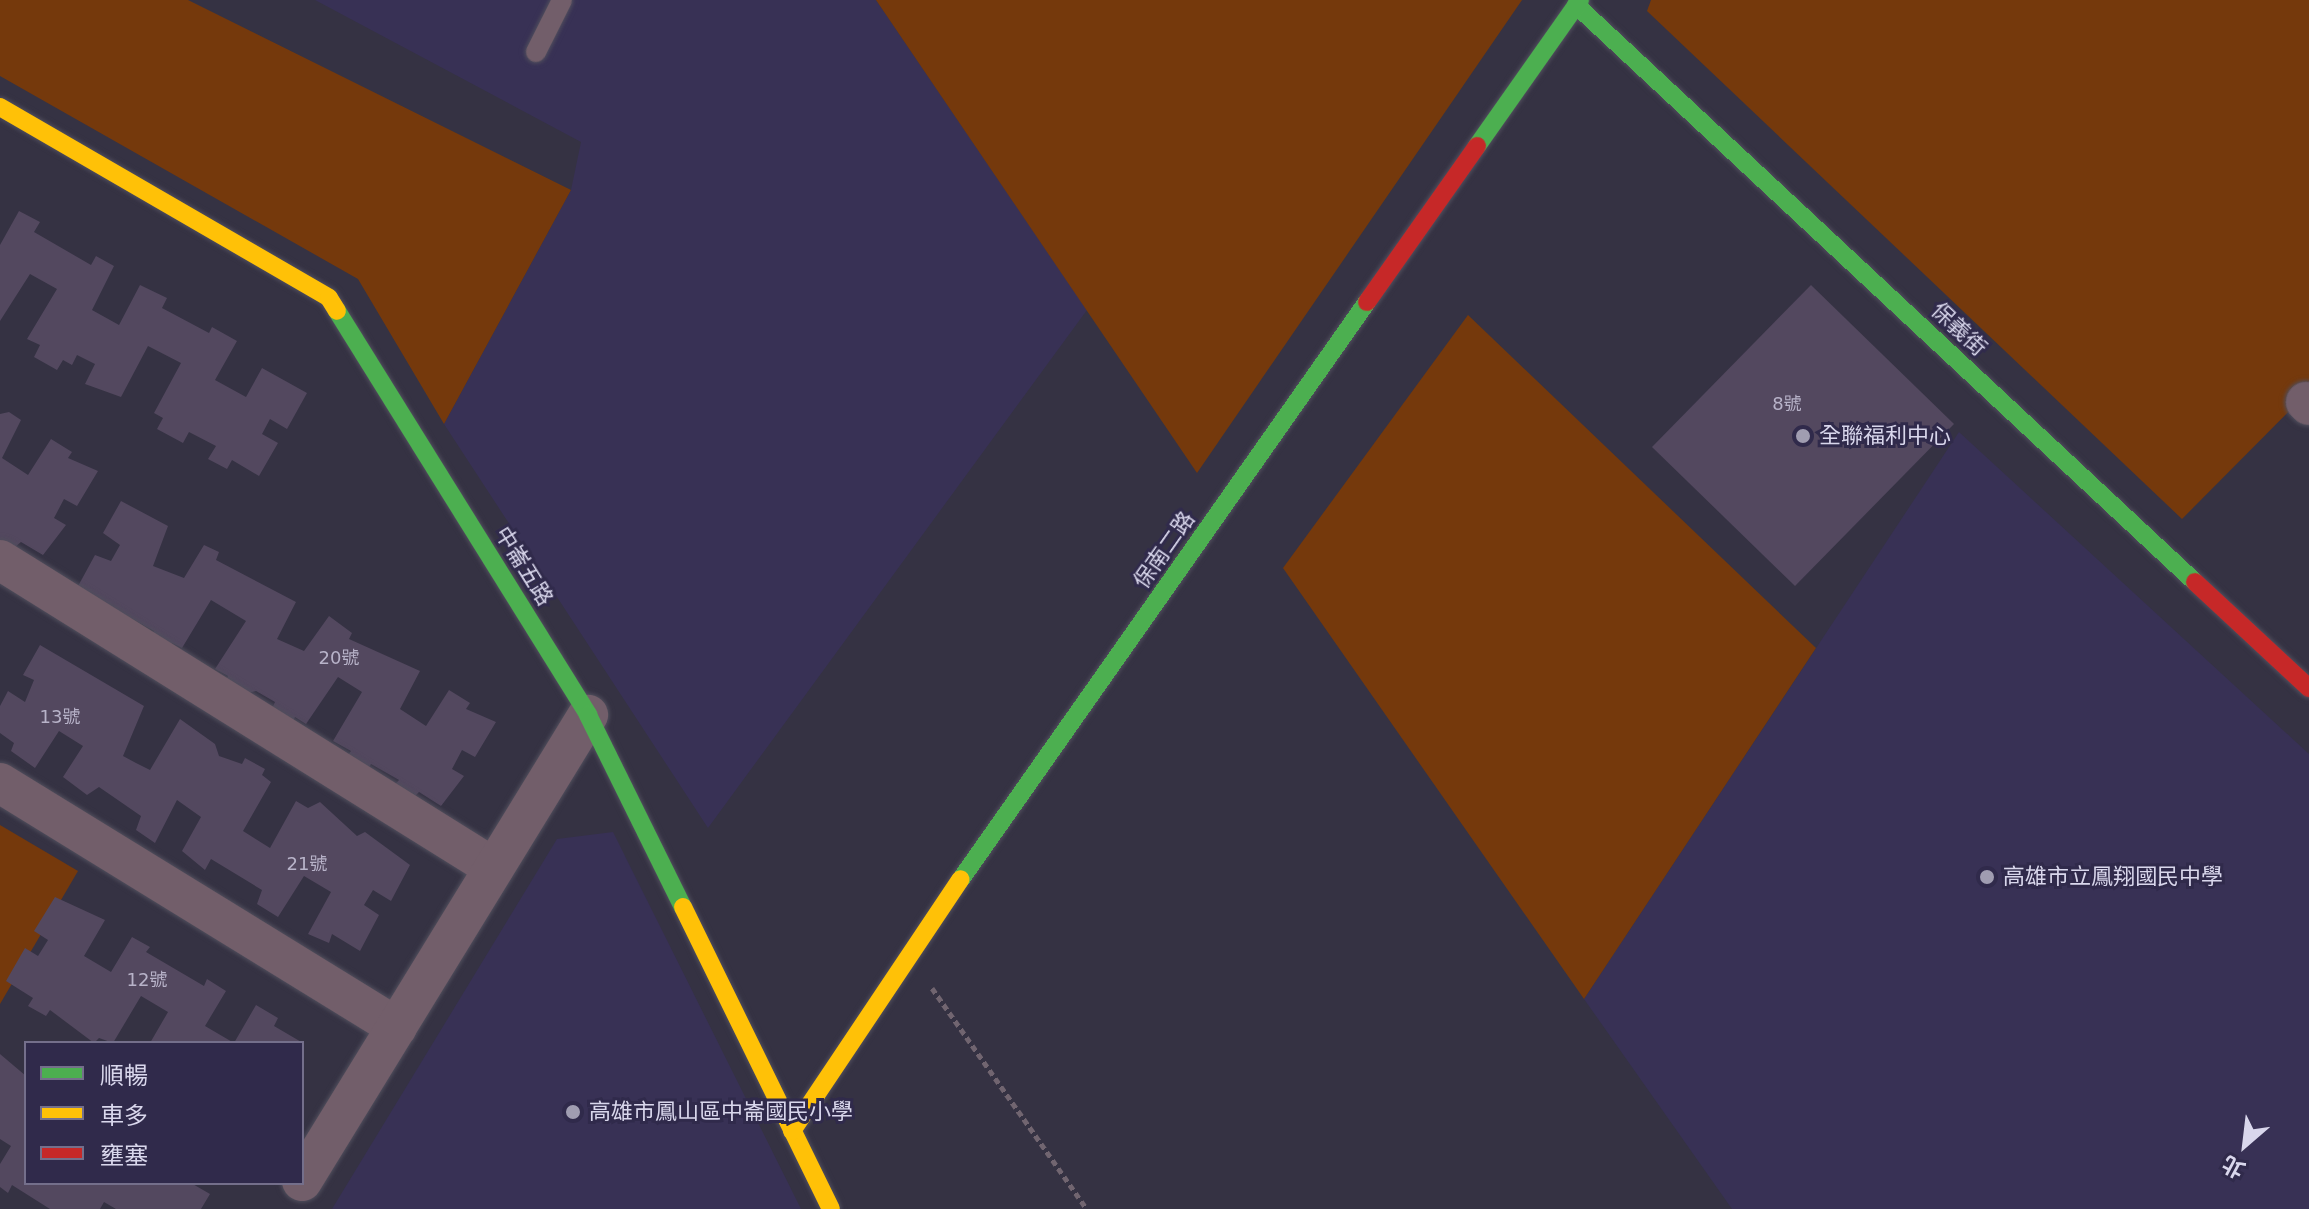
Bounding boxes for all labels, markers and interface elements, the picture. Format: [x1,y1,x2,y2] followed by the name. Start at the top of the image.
[1926,297,1992,361] street label: 保義街
[1772,393,1802,415] house number: 8號
[1819,423,1951,449] place label: 全聯福利中心
[1794,427,1812,445] marker: 全聯福利中心
[1128,506,1200,594] street label: 保南二路
[489,522,559,610] street label: 中崙五路
[319,647,359,669] house number: 20號
[40,706,80,728] house number: 13號
[287,853,327,875] house number: 21號
[2003,864,2223,890] place label: 高雄市立鳳翔國民中學
[1978,868,1996,886] marker: 高雄市立鳳翔國民中學
[127,969,167,991] house number: 12號
[24,1041,304,1185] legend
[100,1062,148,1090] text: 順暢
[589,1099,853,1125] place label: 高雄市鳳山區中崙國民小學
[100,1102,148,1130] text: 車多
[564,1103,582,1121] marker: 高雄市鳳山區中崙國民小學
[2205,1105,2285,1185] north arrow
[100,1142,148,1170] text: 壅塞
[2218,1150,2249,1183] text: 北

